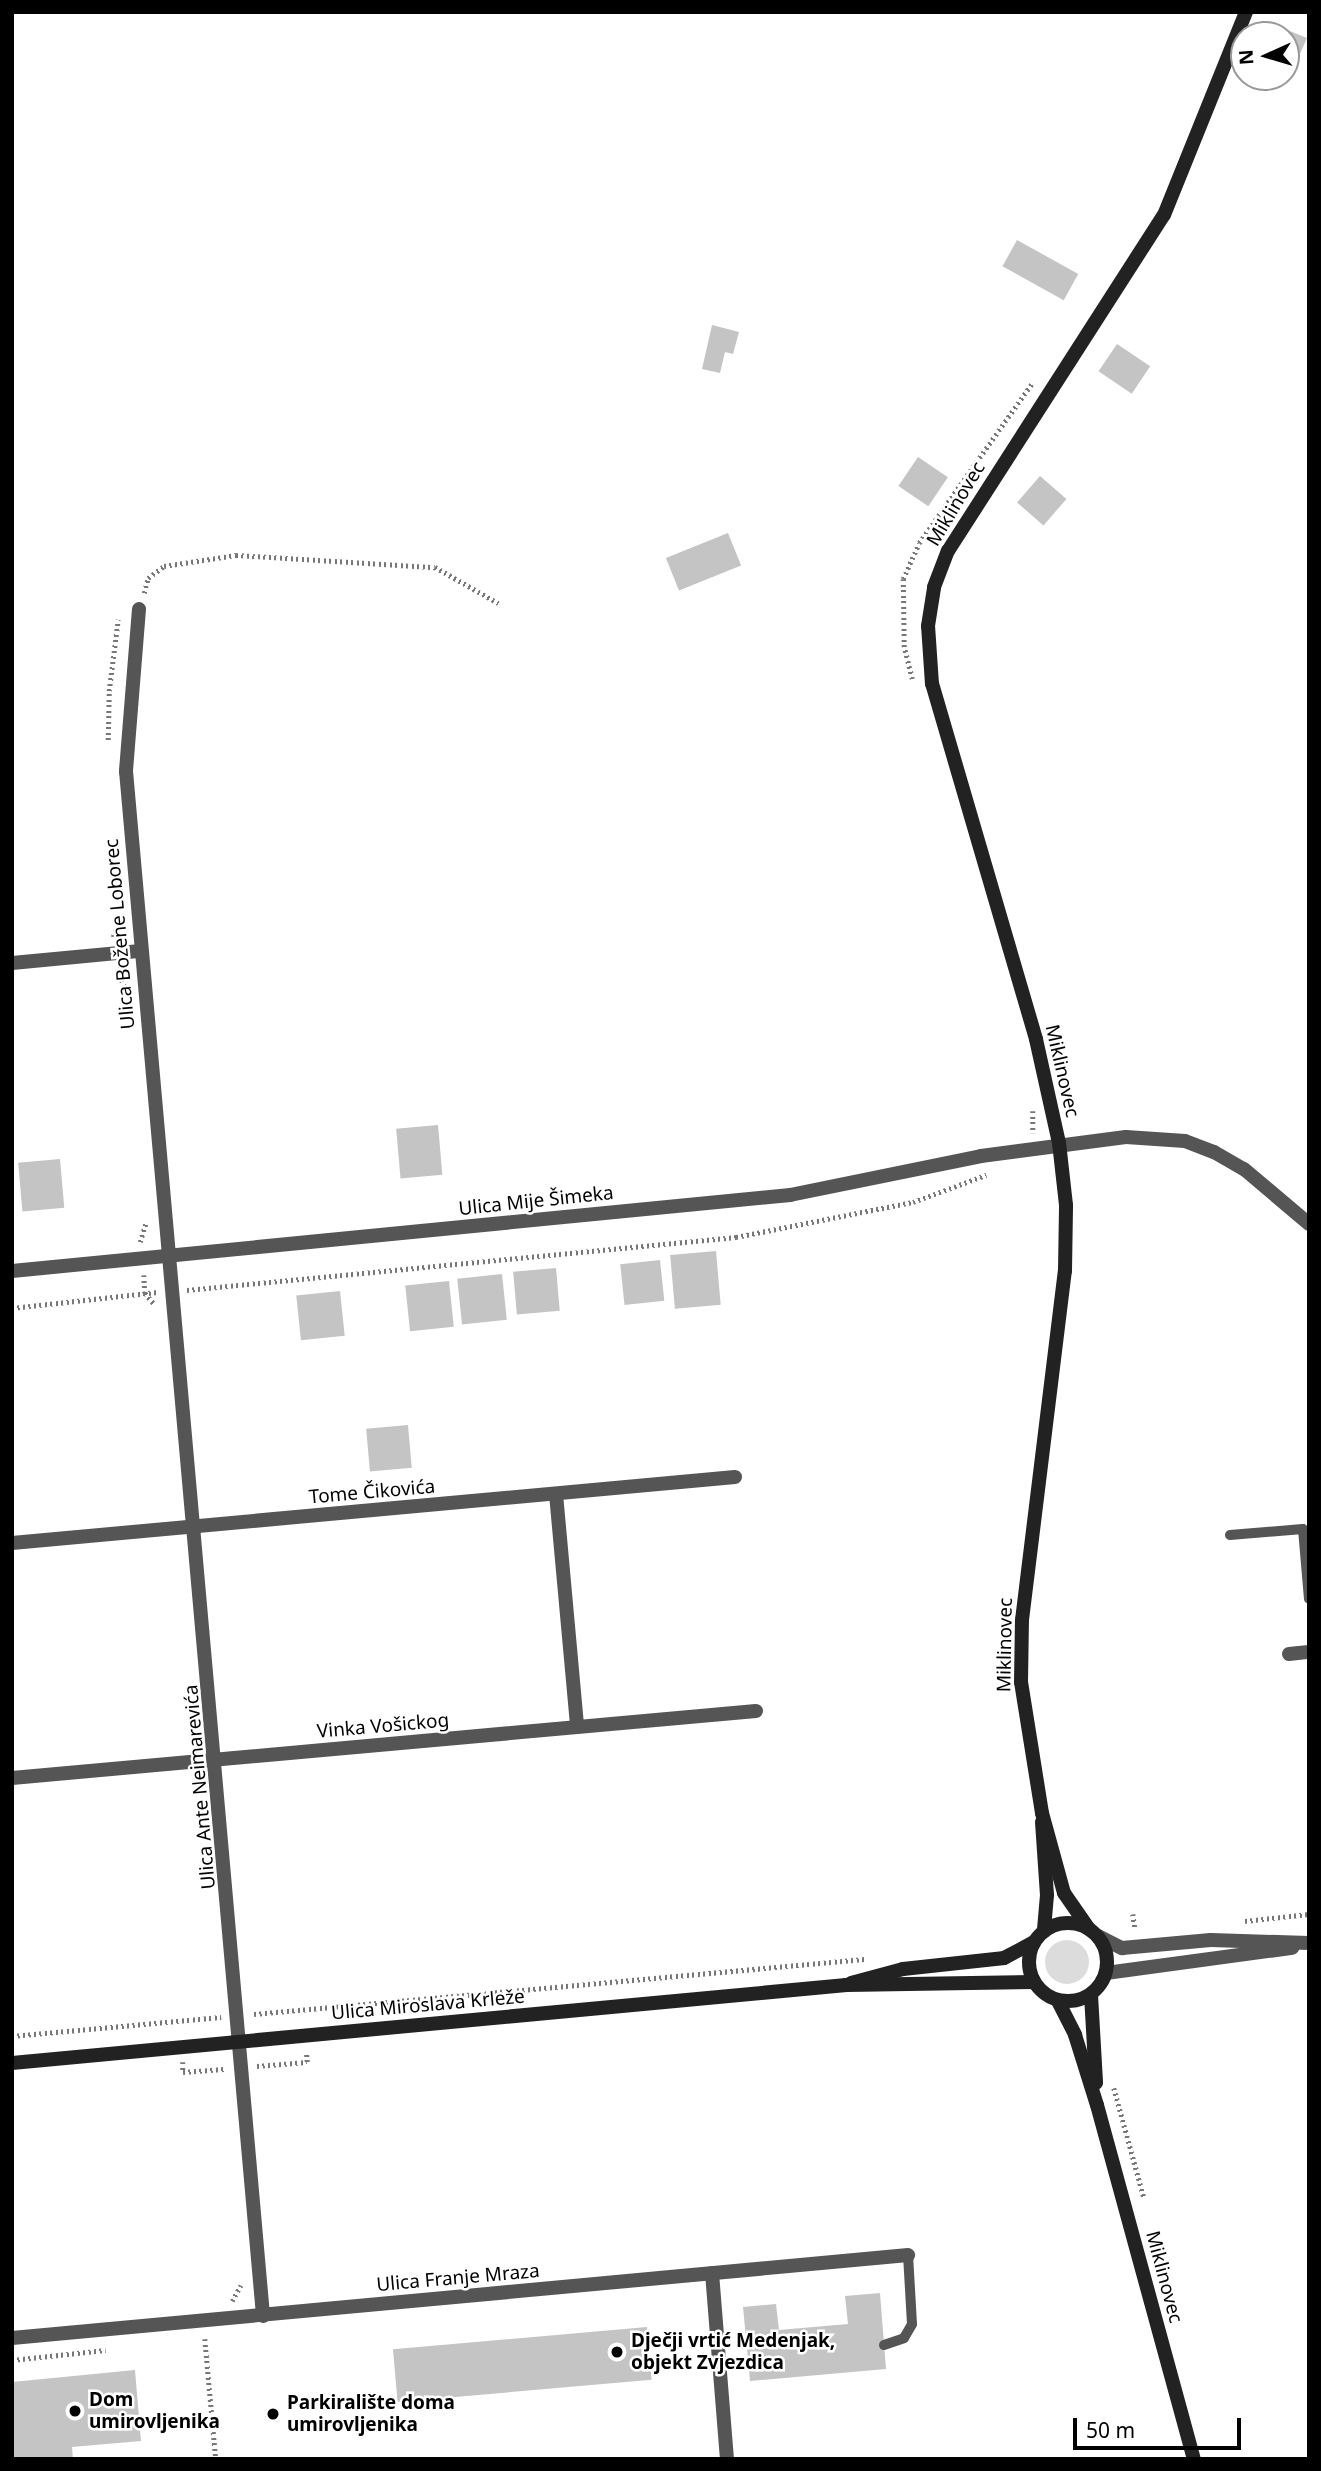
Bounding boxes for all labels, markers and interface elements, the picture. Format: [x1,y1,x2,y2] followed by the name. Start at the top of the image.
[1230,21,1300,91] north arrow
[1233,49,1260,66] text: N
[922,458,990,550] street label: Miklinovec
[100,838,140,1030] street label: Ulica Božene Loborec
[1040,1022,1084,1120] street label: Miklinovec
[457,1182,615,1220] street label: Ulica Mije Šimeka
[308,1475,436,1509] street label: Tome Čikovića
[993,1598,1017,1692] street label: Miklinovec
[180,1684,220,1890] street label: Ulica Ante Neimarevića
[316,1709,450,1743] street label: Vinka Vošickog
[330,1985,526,2025] street label: Ulica Miroslava Krleže
[1141,2228,1187,2326] street label: Miklinovec
[375,2260,541,2296] street label: Ulica Franje Mraza
[631,2330,835,2374] place label: Dječji vrtić Medenjak, objekt Zvjezdica
[609,2344,625,2360] marker: Dječji vrtić Medenjak, objekt Zvjezdica
[89,2389,220,2433] place label: Dom umirovljenika
[287,2392,455,2436] place label: Parkiralište doma umirovljenika
[67,2403,83,2419] marker: Dom umirovljenika
[1076,2404,1244,2448] scale bar
[265,2406,281,2422] marker: Parkiralište doma umirovljenika
[1086,2416,1135,2444] text: 50 m

